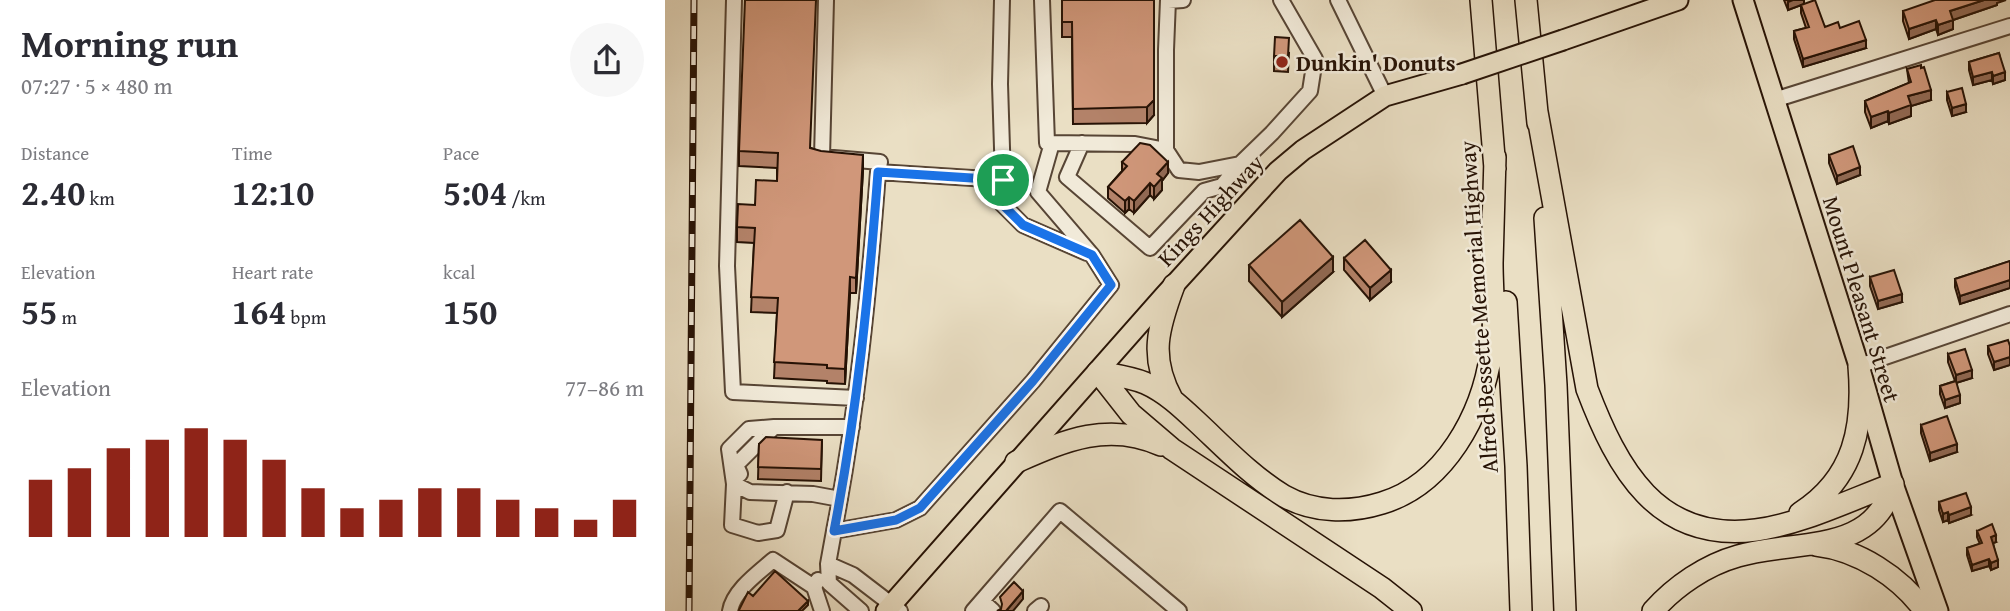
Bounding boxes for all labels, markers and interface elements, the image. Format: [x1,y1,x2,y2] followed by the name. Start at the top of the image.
[21,15,238,71] text: Morning run
[570,23,644,97] button: share
[1296,46,1456,79] place label: Dunkin' Donuts
[1274,54,1290,70] marker: Dunkin' Donuts
[21,69,173,102] text: 07:27 · 5 × 480 m
[21,139,89,167] text: Distance
[232,139,272,167] text: Time
[443,139,480,167] text: Pace
[1450,139,1506,474] street label: Alfred Bessette Memorial Highway
[1149,146,1271,274] street label: Kings Highway
[973,150,1033,210] pin
[984,161,1022,199] icon: arrive
[21,167,85,218] text: 2.40
[232,167,314,218] text: 12:10
[443,167,507,218] text: 5:04
[85,184,115,212] text: km
[507,184,546,212] text: /km
[1815,192,1909,406] street label: Mount Pleasant Street
[21,258,95,286] text: Elevation
[232,258,313,286] text: Heart rate
[443,258,475,286] text: kcal
[21,286,57,337] text: 55
[232,286,286,337] text: 164
[443,286,497,337] text: 150
[57,303,77,331] text: m
[286,303,326,331] text: bpm
[21,371,111,404] text: Elevation
[565,371,644,404] text: 77–86 m

